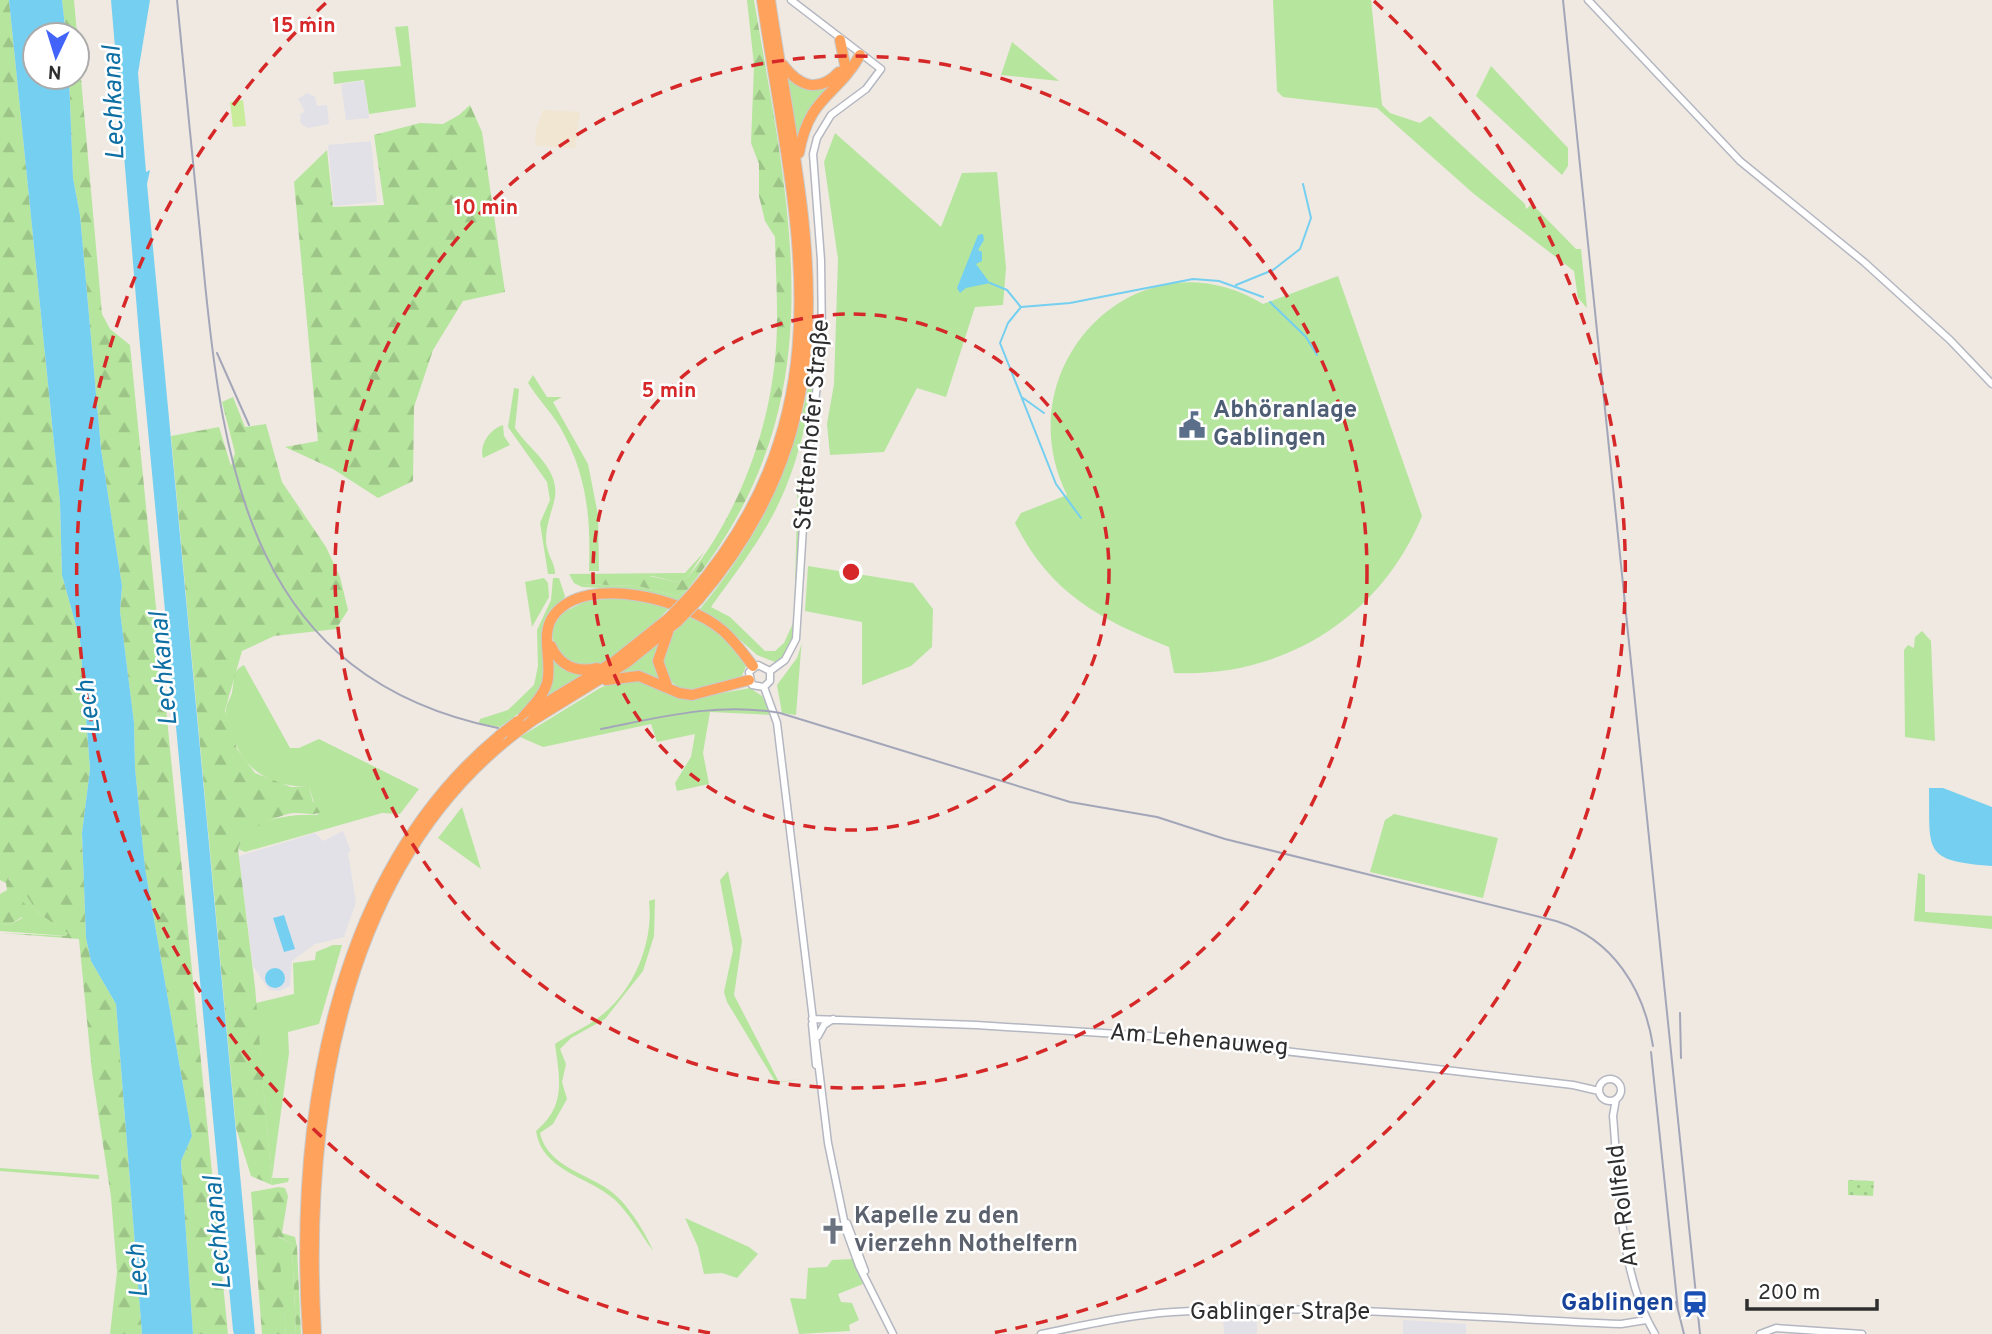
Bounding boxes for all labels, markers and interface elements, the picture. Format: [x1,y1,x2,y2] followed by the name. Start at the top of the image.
[272,13,336,40] text: 15 min
[21,21,91,91] north arrow
[96,44,133,161] water label: Lechkanal
[47,59,63,83] text: N
[454,195,518,222] text: 10 min
[789,318,837,532] street label: Stettenhofer Straße
[642,378,696,405] text: 5 min
[1213,396,1357,454] place label: Abhöranlage Gablingen
[1177,410,1207,440] public building icon: Abhöranlage Gablingen
[839,560,863,584] centre of rings
[143,609,186,727] water label: Lechkanal
[70,678,110,736] water label: Lech
[1108,1018,1290,1064] street label: Am Lehenauweg
[1602,1143,1646,1269] street label: Am Rollfeld
[197,1173,240,1291] water label: Lechkanal
[854,1202,1078,1260] place label: Kapelle zu den vierzehn Nothelfern
[818,1216,848,1246] church icon: Kapelle zu den vierzehn Nothelfern
[121,1243,157,1299] water label: Lech
[1747,1268,1876,1312] scale bar
[1758,1280,1820,1307] text: 200 m
[1561,1289,1674,1319] place label: Gablingen
[1680,1289,1710,1319] station icon: Gablingen
[1190,1298,1370,1328] street label: Gablinger Straße

